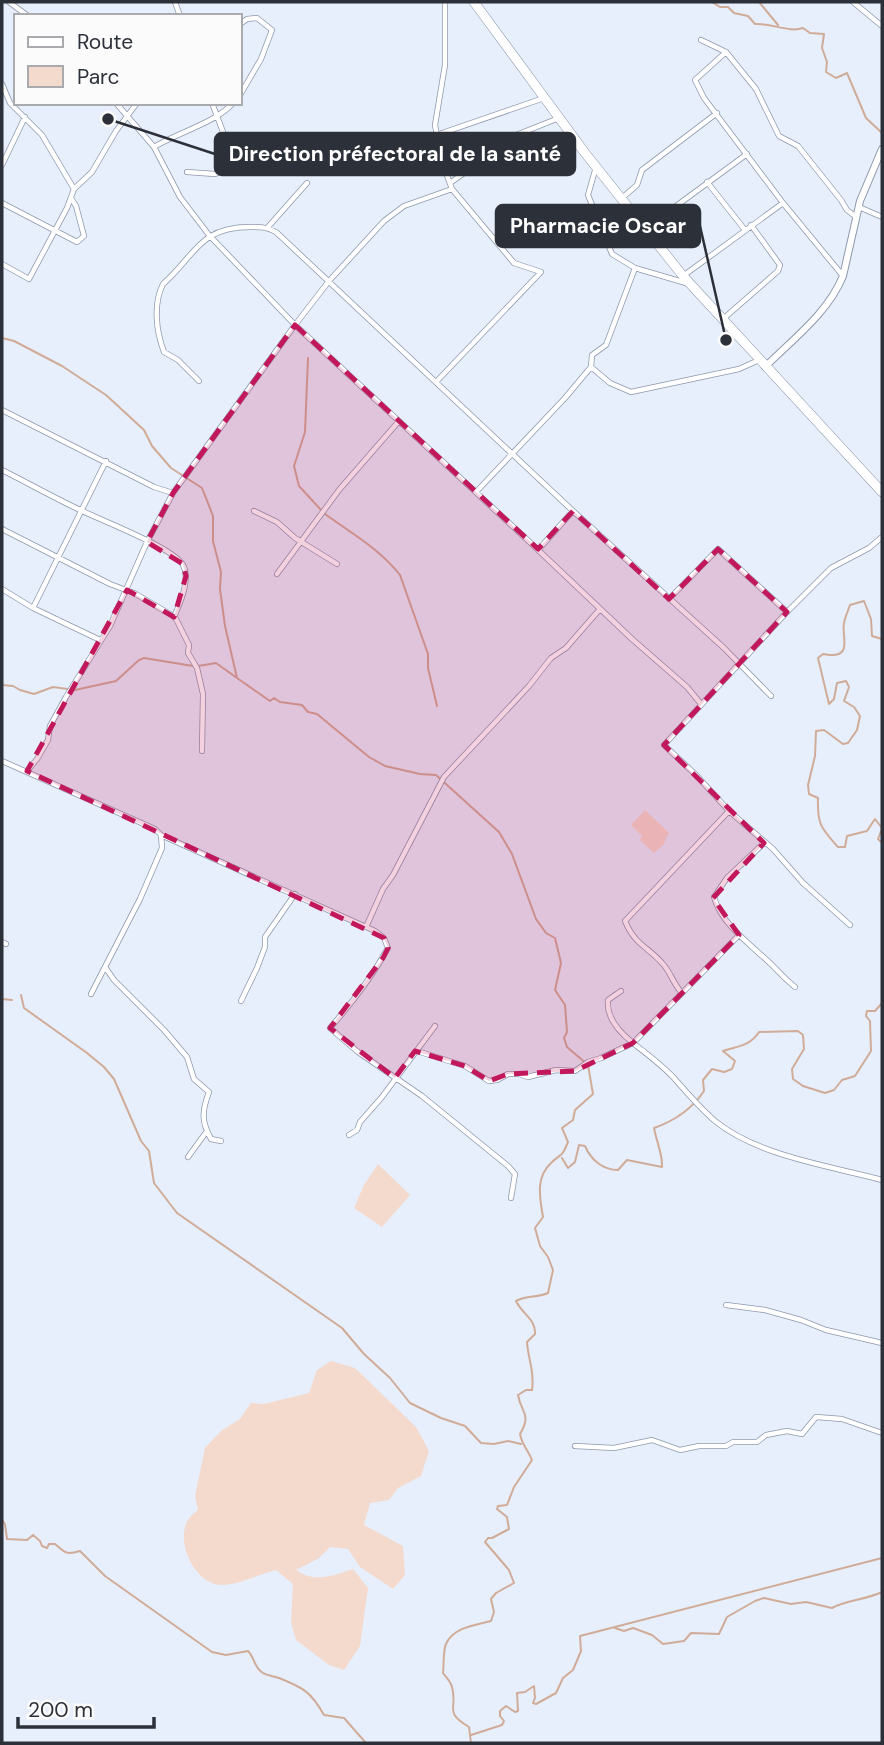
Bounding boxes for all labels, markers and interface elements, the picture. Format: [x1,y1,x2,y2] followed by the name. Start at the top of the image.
[14,14,242,105] legend
[77,28,133,56] text: Route
[77,63,120,91] text: Parc
[215,133,575,175] callout: Direction préfectoral de la santé
[229,140,561,168] text: Direction préfectoral de la santé
[496,205,700,247] callout: Pharmacie Oscar
[510,212,686,240] text: Pharmacie Oscar
[18,1686,154,1730] scale bar
[28,1696,93,1724] text: 200 m

